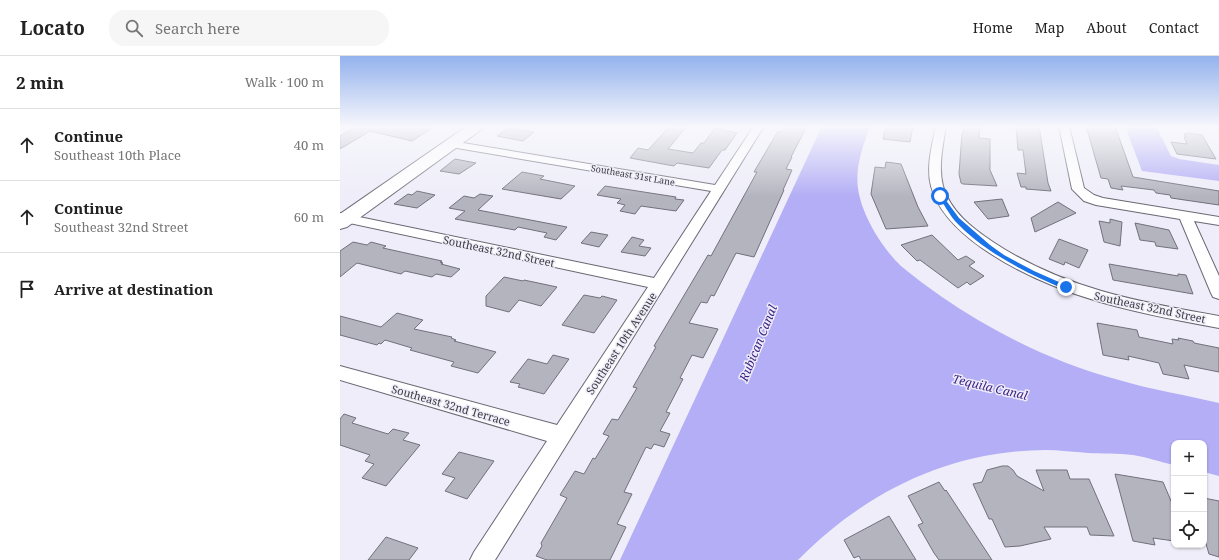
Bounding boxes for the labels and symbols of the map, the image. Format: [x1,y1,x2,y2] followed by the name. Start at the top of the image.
[590,161,676,189] street label: Southeast 31st Lane
[931,187,949,205] route start
[442,232,556,270] street label: Southeast 32nd Street
[1057,278,1075,296] route end
[1093,288,1207,326] street label: Southeast 32nd Street
[582,289,660,397] street label: Southeast 10th Avenue
[735,302,781,385] water label: Rubican Canal
[951,370,1029,404] water label: Tequila Canal
[390,381,512,429] street label: Southeast 32nd Terrace

